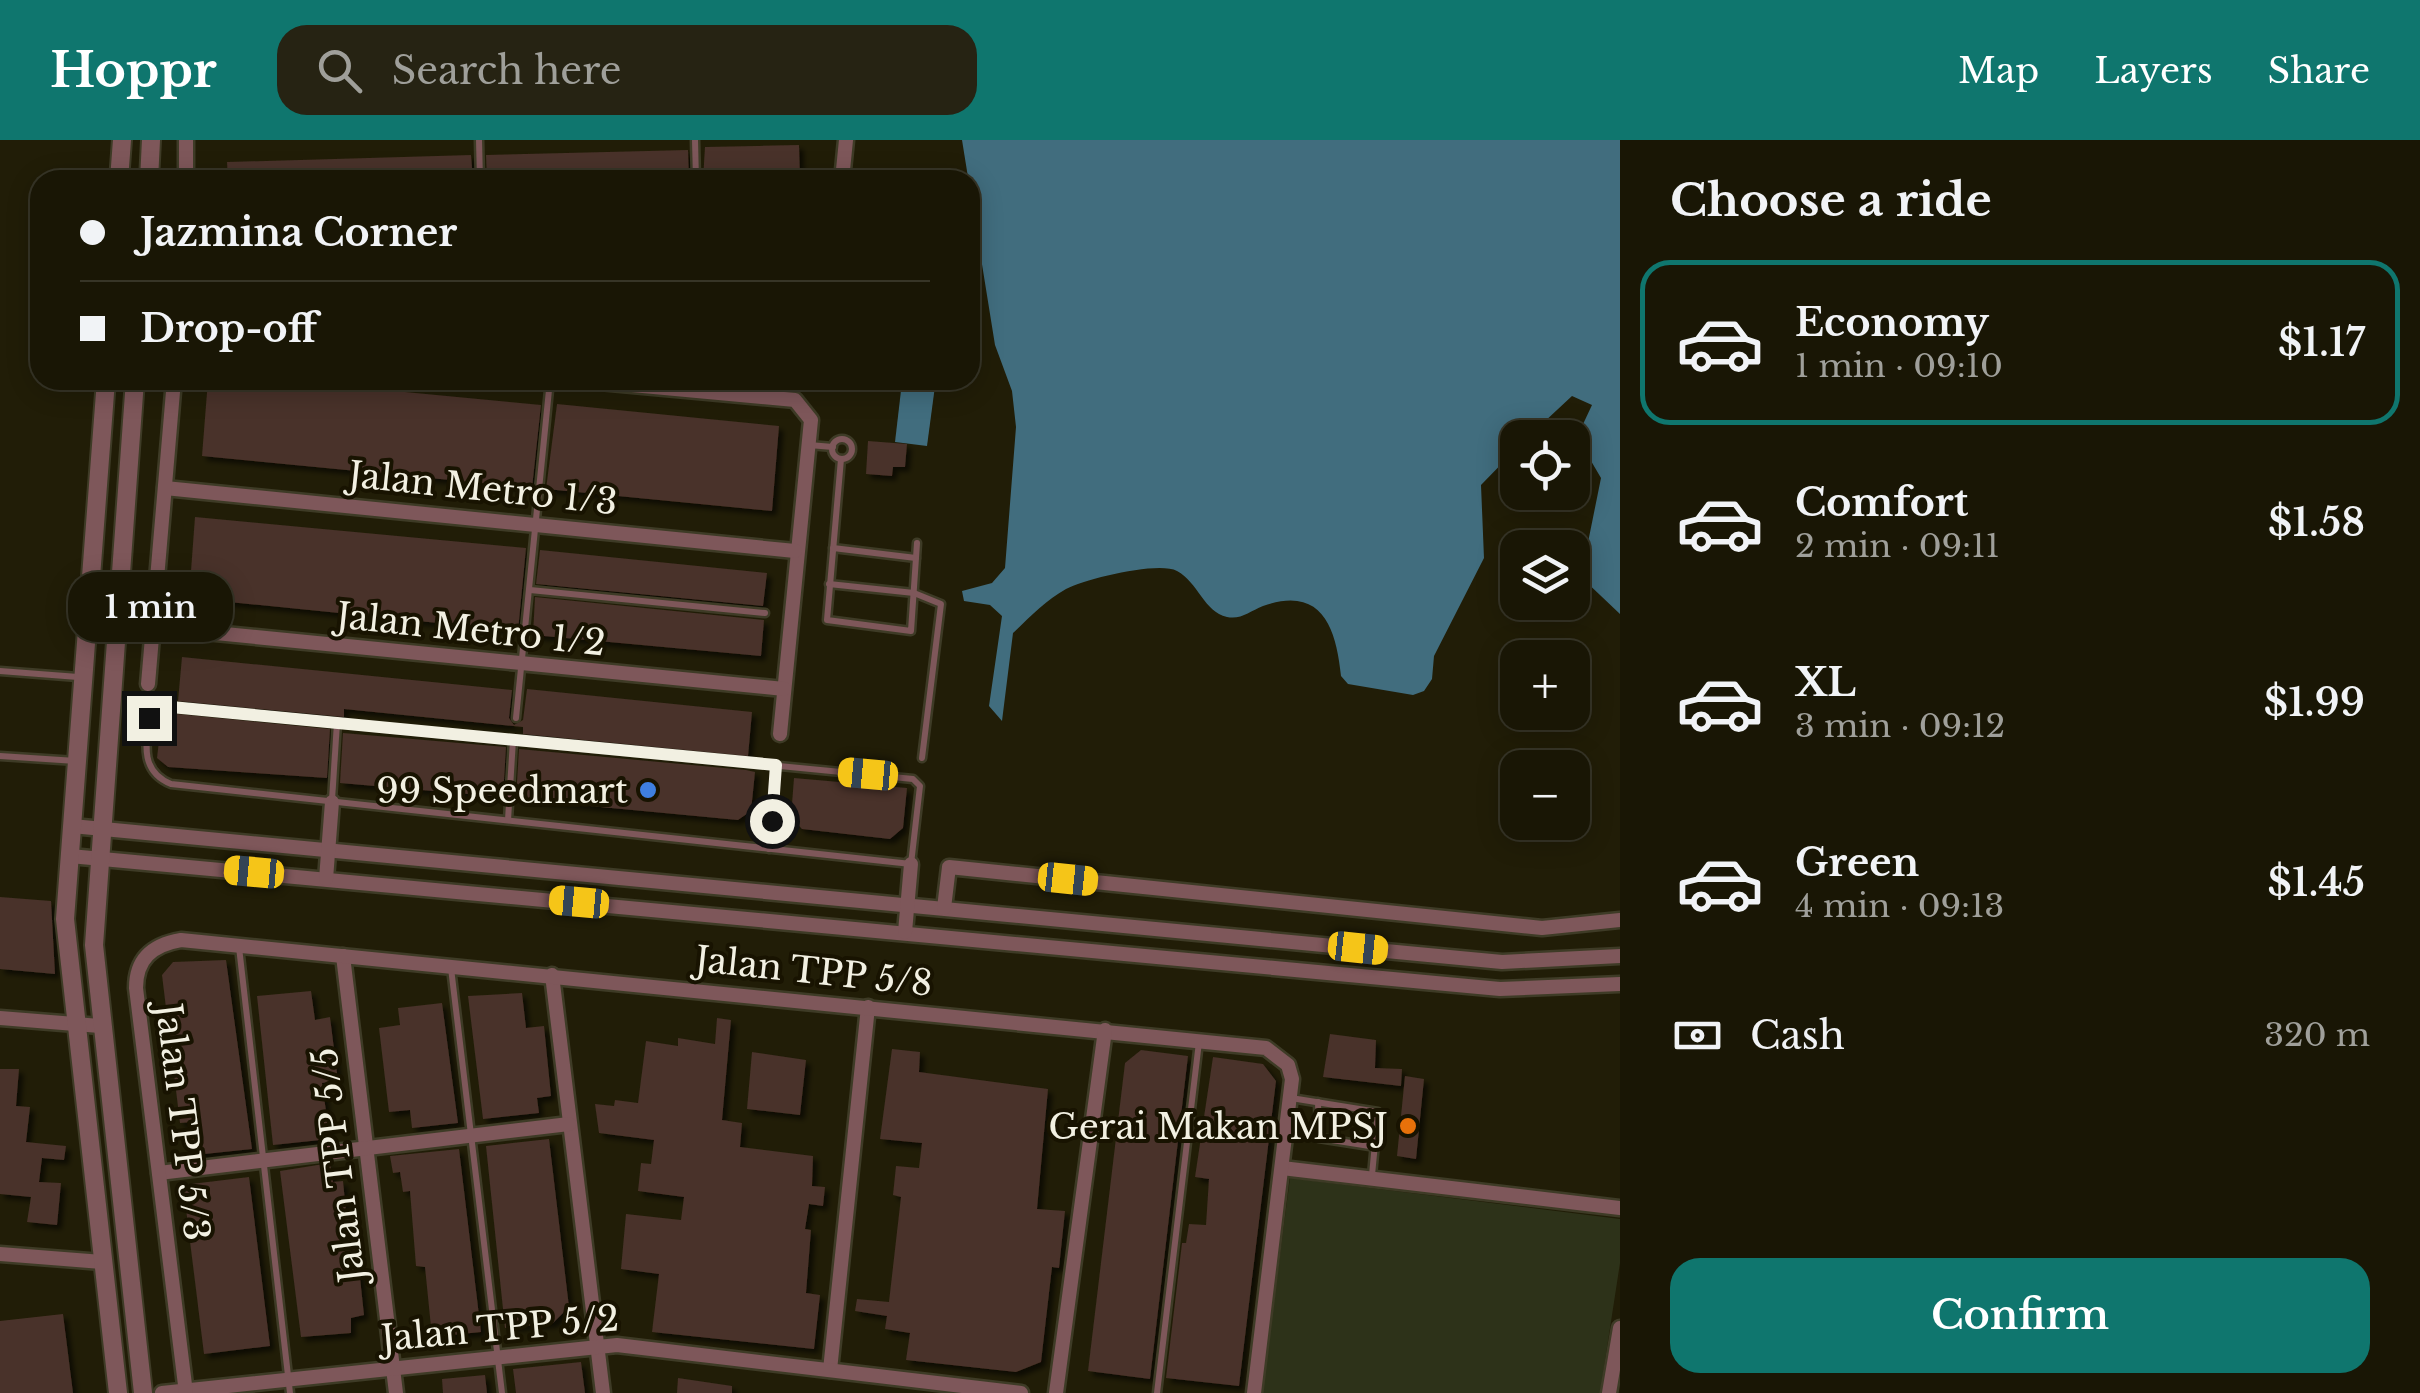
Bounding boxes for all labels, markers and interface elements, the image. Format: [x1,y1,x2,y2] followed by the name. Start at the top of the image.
[277,25,977,115] search box
[50,40,217,100] text: Hoppr
[312,43,367,98] icon: search
[392,47,622,94] text: Search here
[1958,49,2039,92] text: Map
[2094,49,2213,92] text: Layers
[2268,49,2370,92] text: Share
[1670,172,1992,228] text: Choose a ride
[140,209,457,256] text: Jazmina Corner
[1675,298,1765,388] icon: car
[1795,299,1989,346] text: Economy
[140,305,317,352] text: Drop-off
[2278,319,2365,366] text: $1.17
[1795,346,2003,386] text: 1 min · 09:10
[1500,420,1590,840] map controls
[1500,420,1590,510] button: locate
[342,452,620,523] street label: Jalan Metro 1/3
[1675,478,1765,568] icon: car
[1795,479,1968,526] text: Comfort
[2268,499,2365,546] text: $1.58
[1795,526,2000,566] text: 2 min · 09:11
[1500,530,1590,620] button: layers
[66,573,232,643] callout: 1 min
[104,587,197,627] text: 1 min
[330,593,608,664] street label: Jalan Metro 1/2
[1500,640,1590,730] button: +
[1675,658,1765,748] icon: car
[1795,659,1856,706] text: XL
[2264,679,2365,726] text: $1.99
[127,696,172,741] route end
[1795,706,2005,746] text: 3 min · 09:12
[1500,750,1590,840] button: −
[837,756,899,792] car
[376,769,628,812] place label: 99 Speedmart
[637,779,659,801] marker: 99 Speedmart
[750,799,795,844] route start
[1675,838,1765,928] icon: car
[1795,839,1919,886] text: Green
[223,854,285,890] car
[2268,859,2365,906] text: $1.45
[1037,861,1099,897] car
[548,884,610,920] car
[1795,886,2004,926] text: 4 min · 09:13
[1327,930,1389,966] car
[689,937,935,1005] street label: Jalan TPP 5/8
[147,997,219,1243] street label: Jalan TPP 5/3
[1670,1008,1725,1063] icon: cash
[1750,1012,1845,1059] text: Cash
[2264,1015,2370,1055] text: 320 m
[302,1045,374,1289] street label: Jalan TPP 5/5
[1048,1105,1388,1148] place label: Gerai Makan MPSJ
[1397,1115,1419,1137] marker: Gerai Makan MPSJ
[1670,1258,2370,1373] button: Confirm
[375,1296,621,1360] street label: Jalan TPP 5/2

